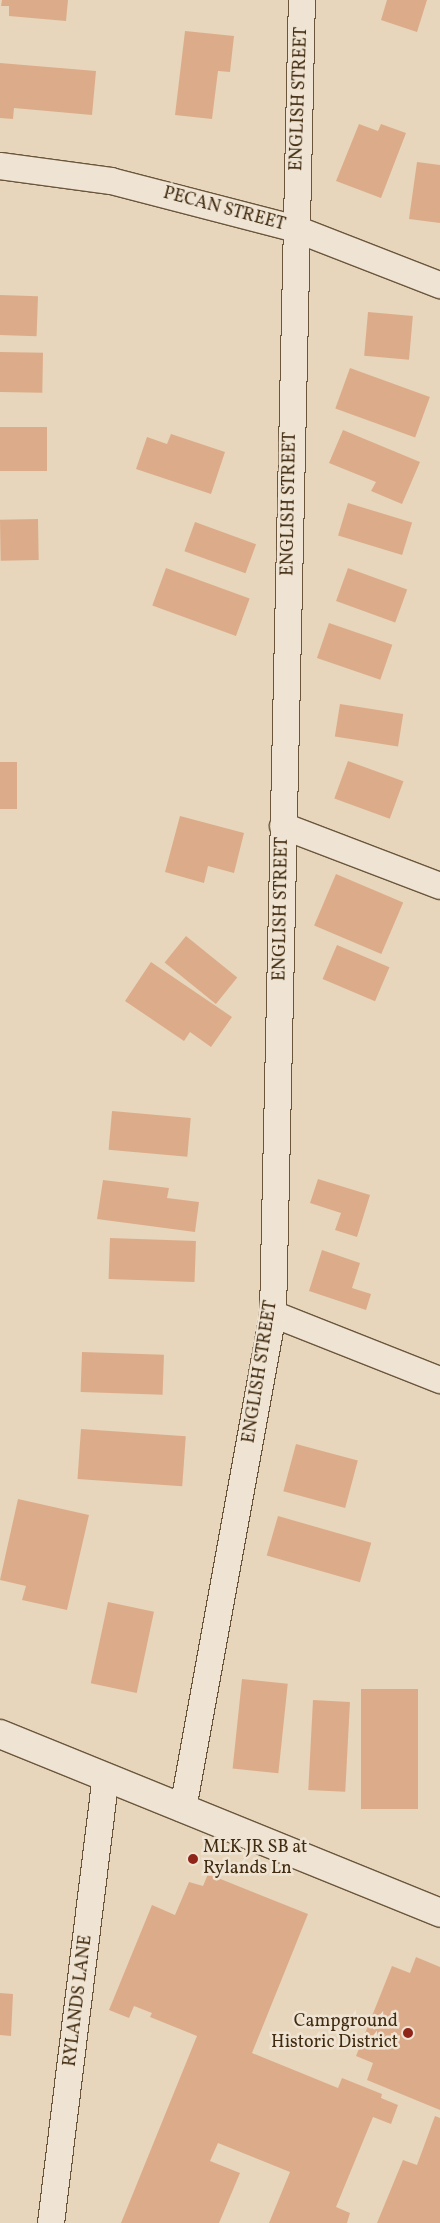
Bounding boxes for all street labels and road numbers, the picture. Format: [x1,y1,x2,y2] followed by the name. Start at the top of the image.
[287,27,313,171] street label: ENGLISH STREET
[160,183,288,237] street label: PECAN STREET
[278,432,302,576] street label: ENGLISH STREET
[270,837,294,981] street label: ENGLISH STREET
[239,1299,283,1445] street label: ENGLISH STREET
[60,1934,98,2068] street label: RYLANDS LANE

